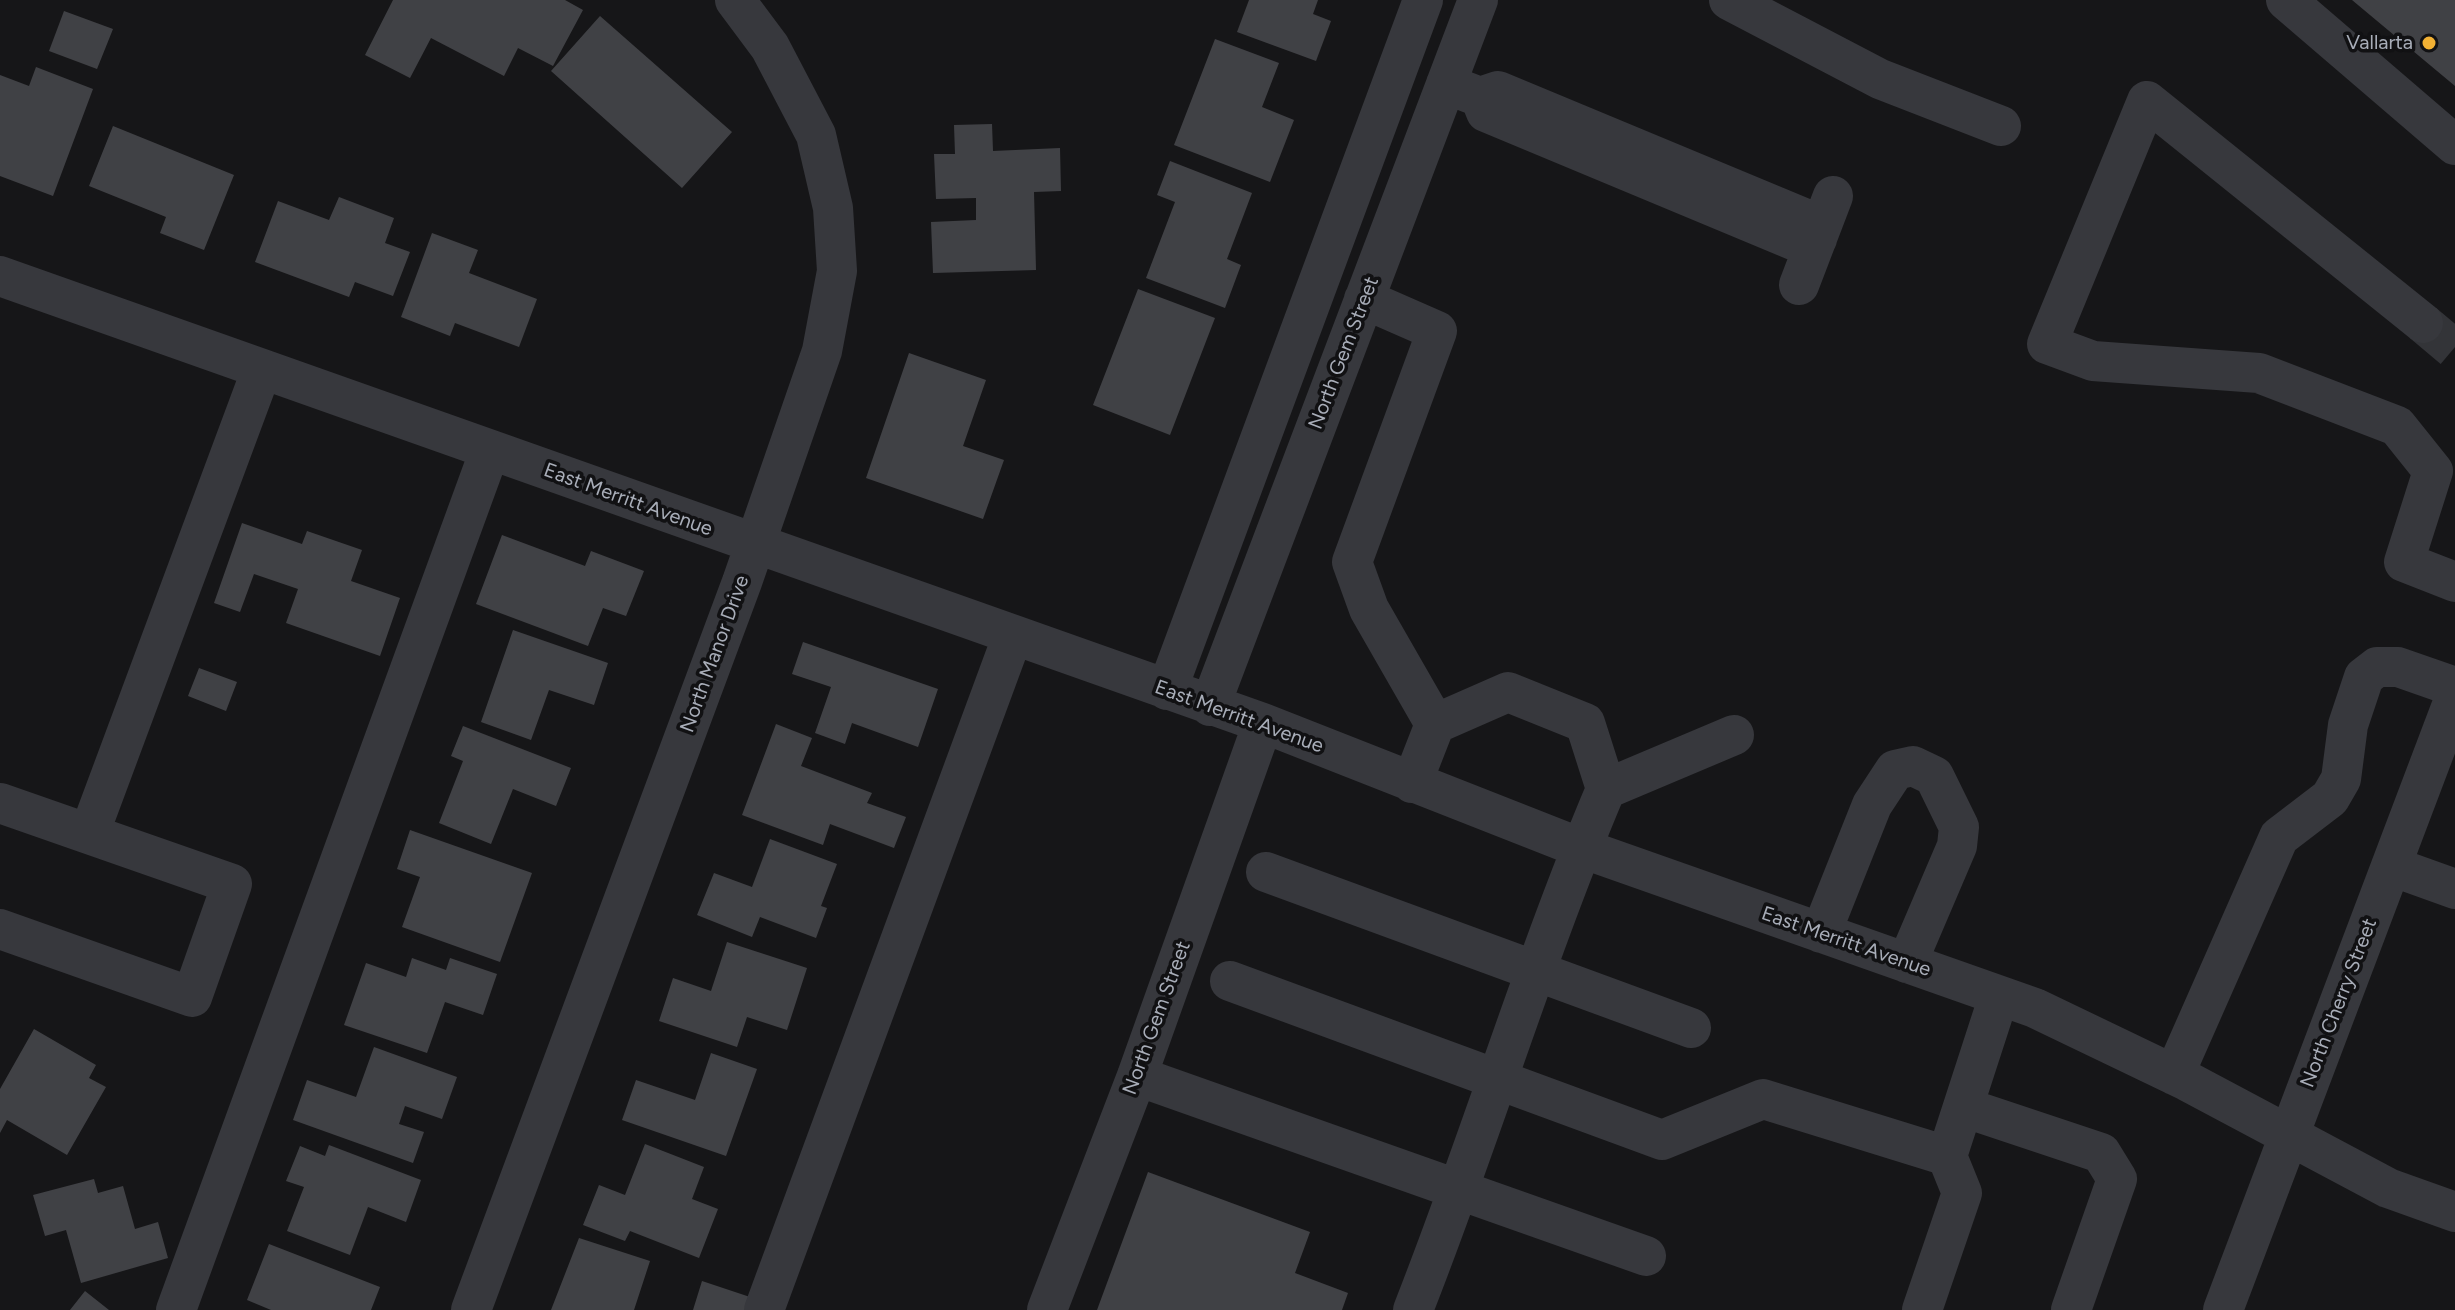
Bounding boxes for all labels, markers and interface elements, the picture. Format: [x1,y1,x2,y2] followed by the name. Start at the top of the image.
[2346,31,2413,55] place label: Vallarta
[2420,34,2438,52] marker: Vallarta
[1304,273,1384,433] street label: North Gem Street
[540,458,716,542] street label: East Merritt Avenue
[675,572,755,736] street label: North Manor Drive
[1151,675,1327,759] street label: East Merritt Avenue
[1758,902,1934,982] street label: East Merritt Avenue
[2296,915,2382,1091] street label: North Cherry Street
[1118,938,1196,1098] street label: North Gem Street

